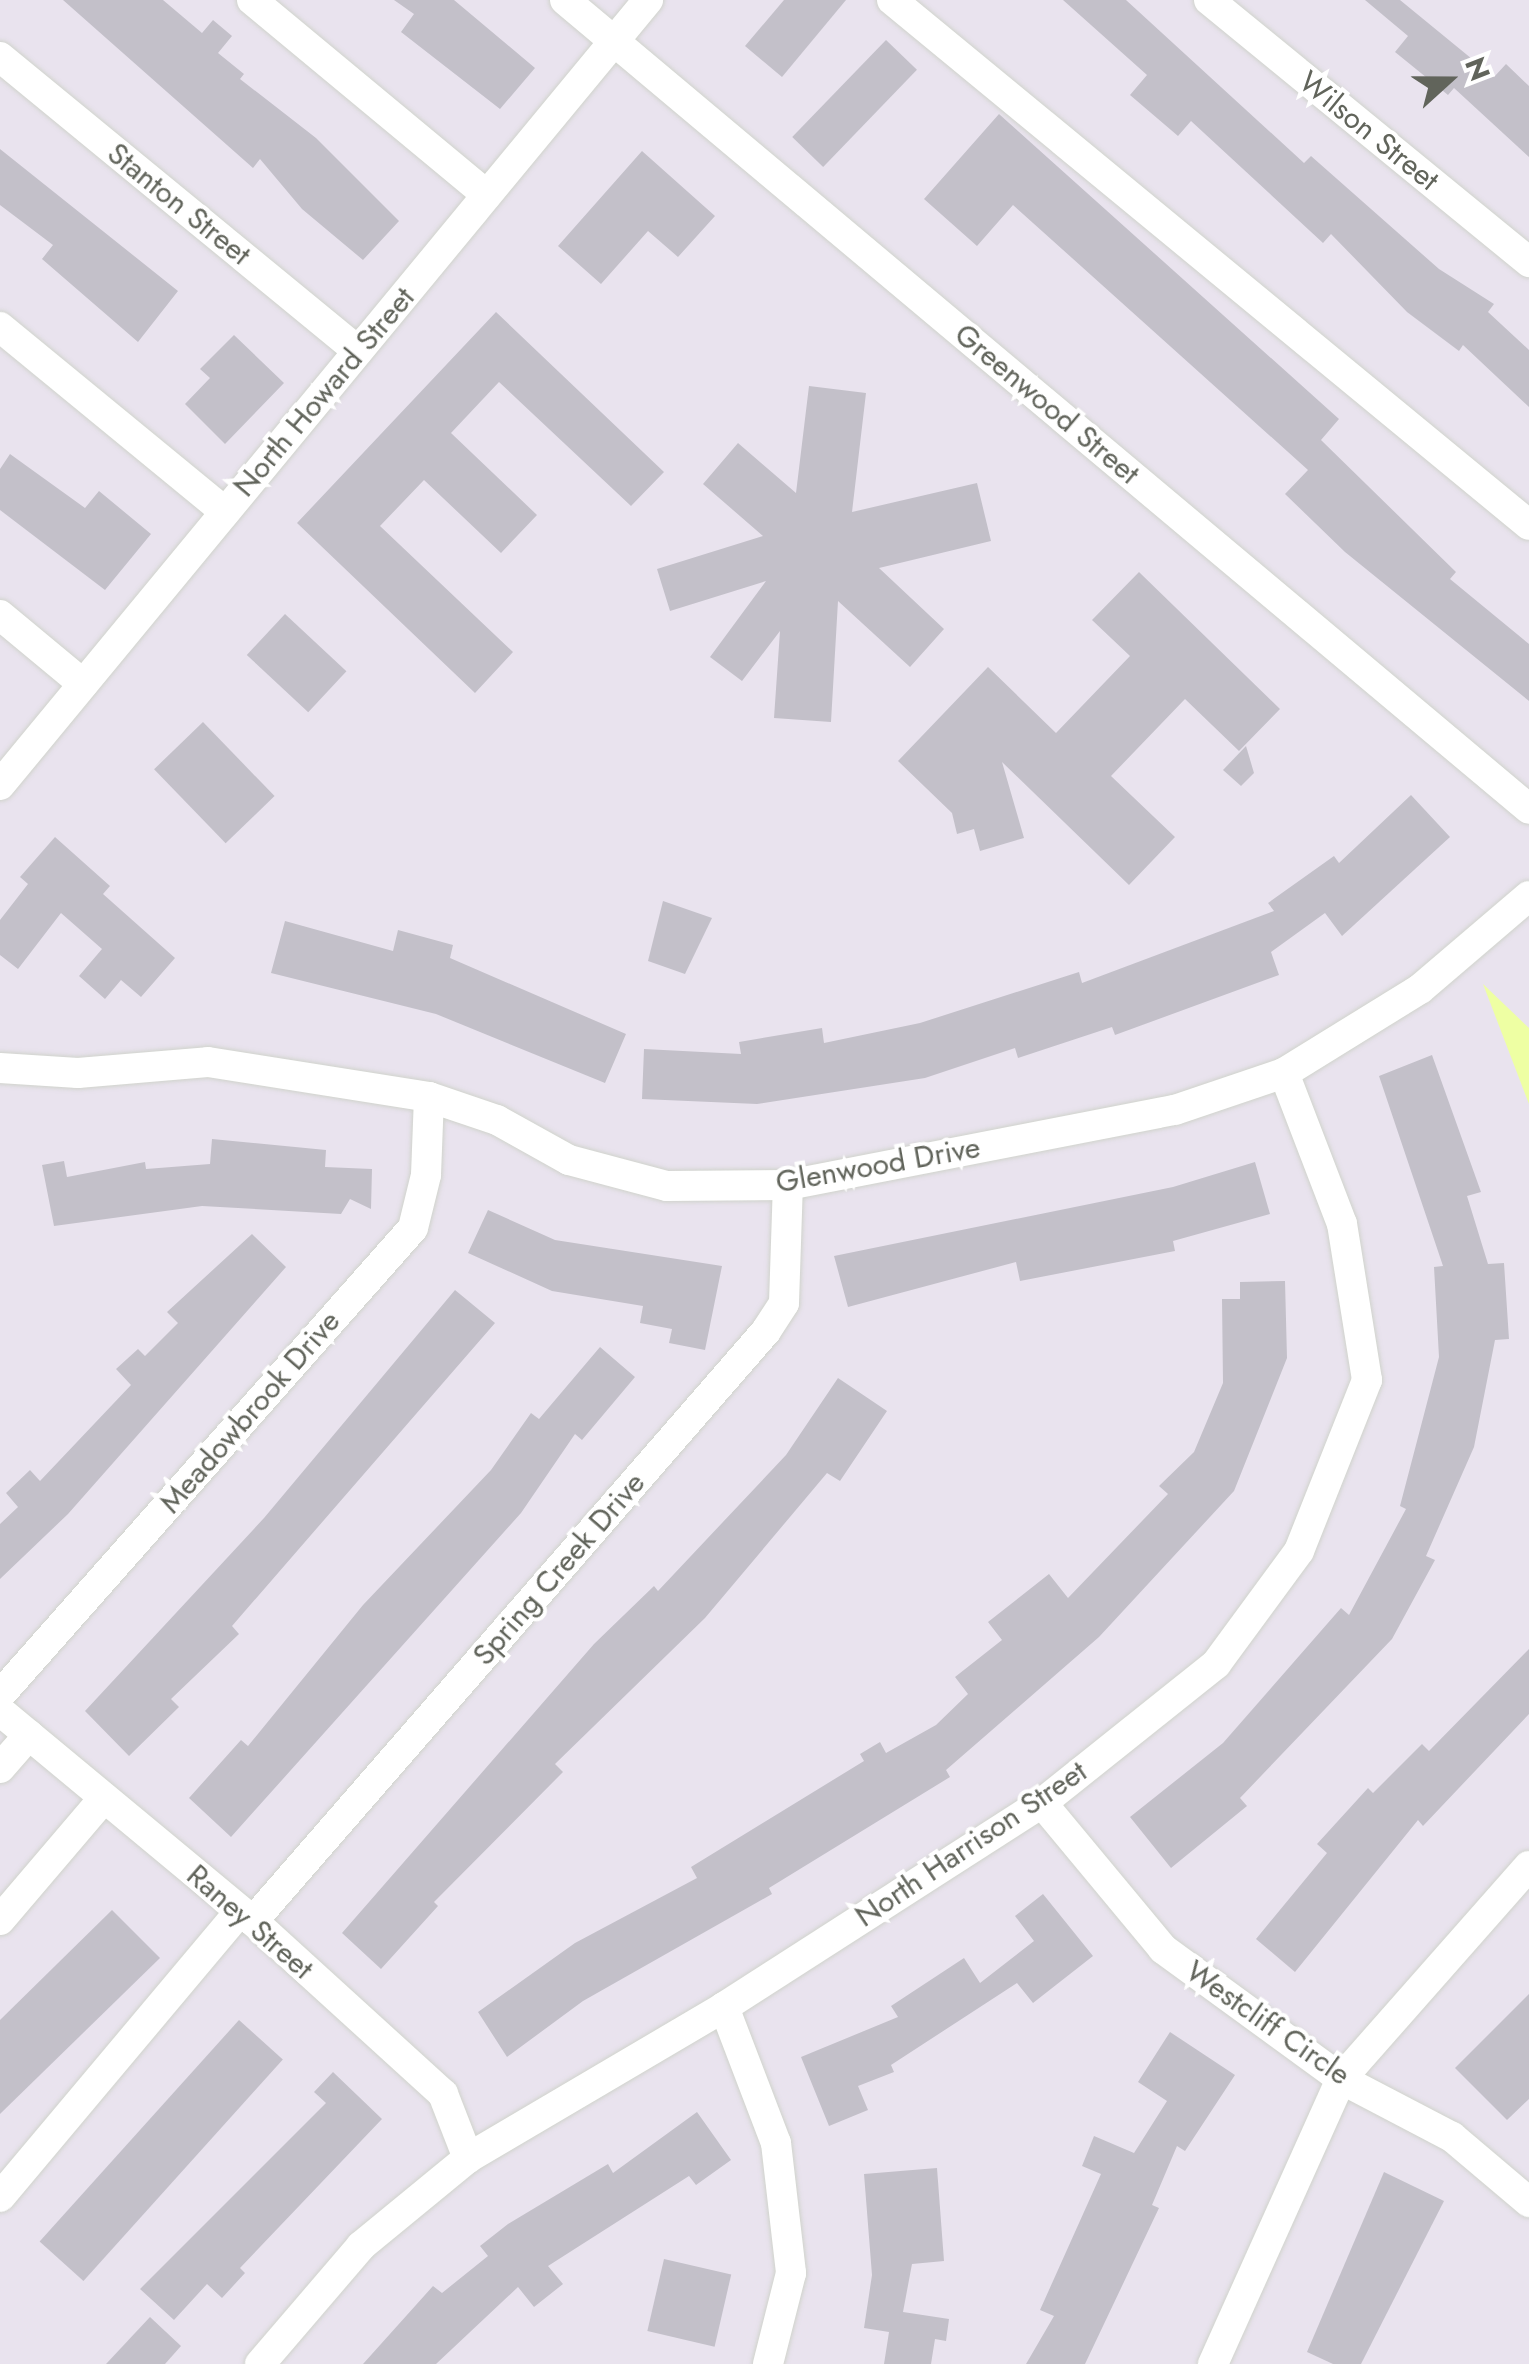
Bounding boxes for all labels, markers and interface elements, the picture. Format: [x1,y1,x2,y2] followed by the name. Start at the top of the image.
[1399,30,1499,130] north arrow
[1454,51,1501,87] text: N
[1292,64,1446,198] street label: Wilson Street
[100,135,258,273] street label: Stanton Street
[226,280,422,504] street label: North Howard Street
[947,316,1147,492] street label: Greenwood Street
[773,1129,983,1201] street label: Glenwood Drive
[152,1304,348,1520] street label: Meadowbrook Drive
[465,1465,653,1673] street label: Spring Creek Drive
[849,1753,1093,1935] street label: North Harrison Street
[179,1857,321,1987] street label: Raney Street
[1179,1953,1357,2093] street label: Westcliff Circle

